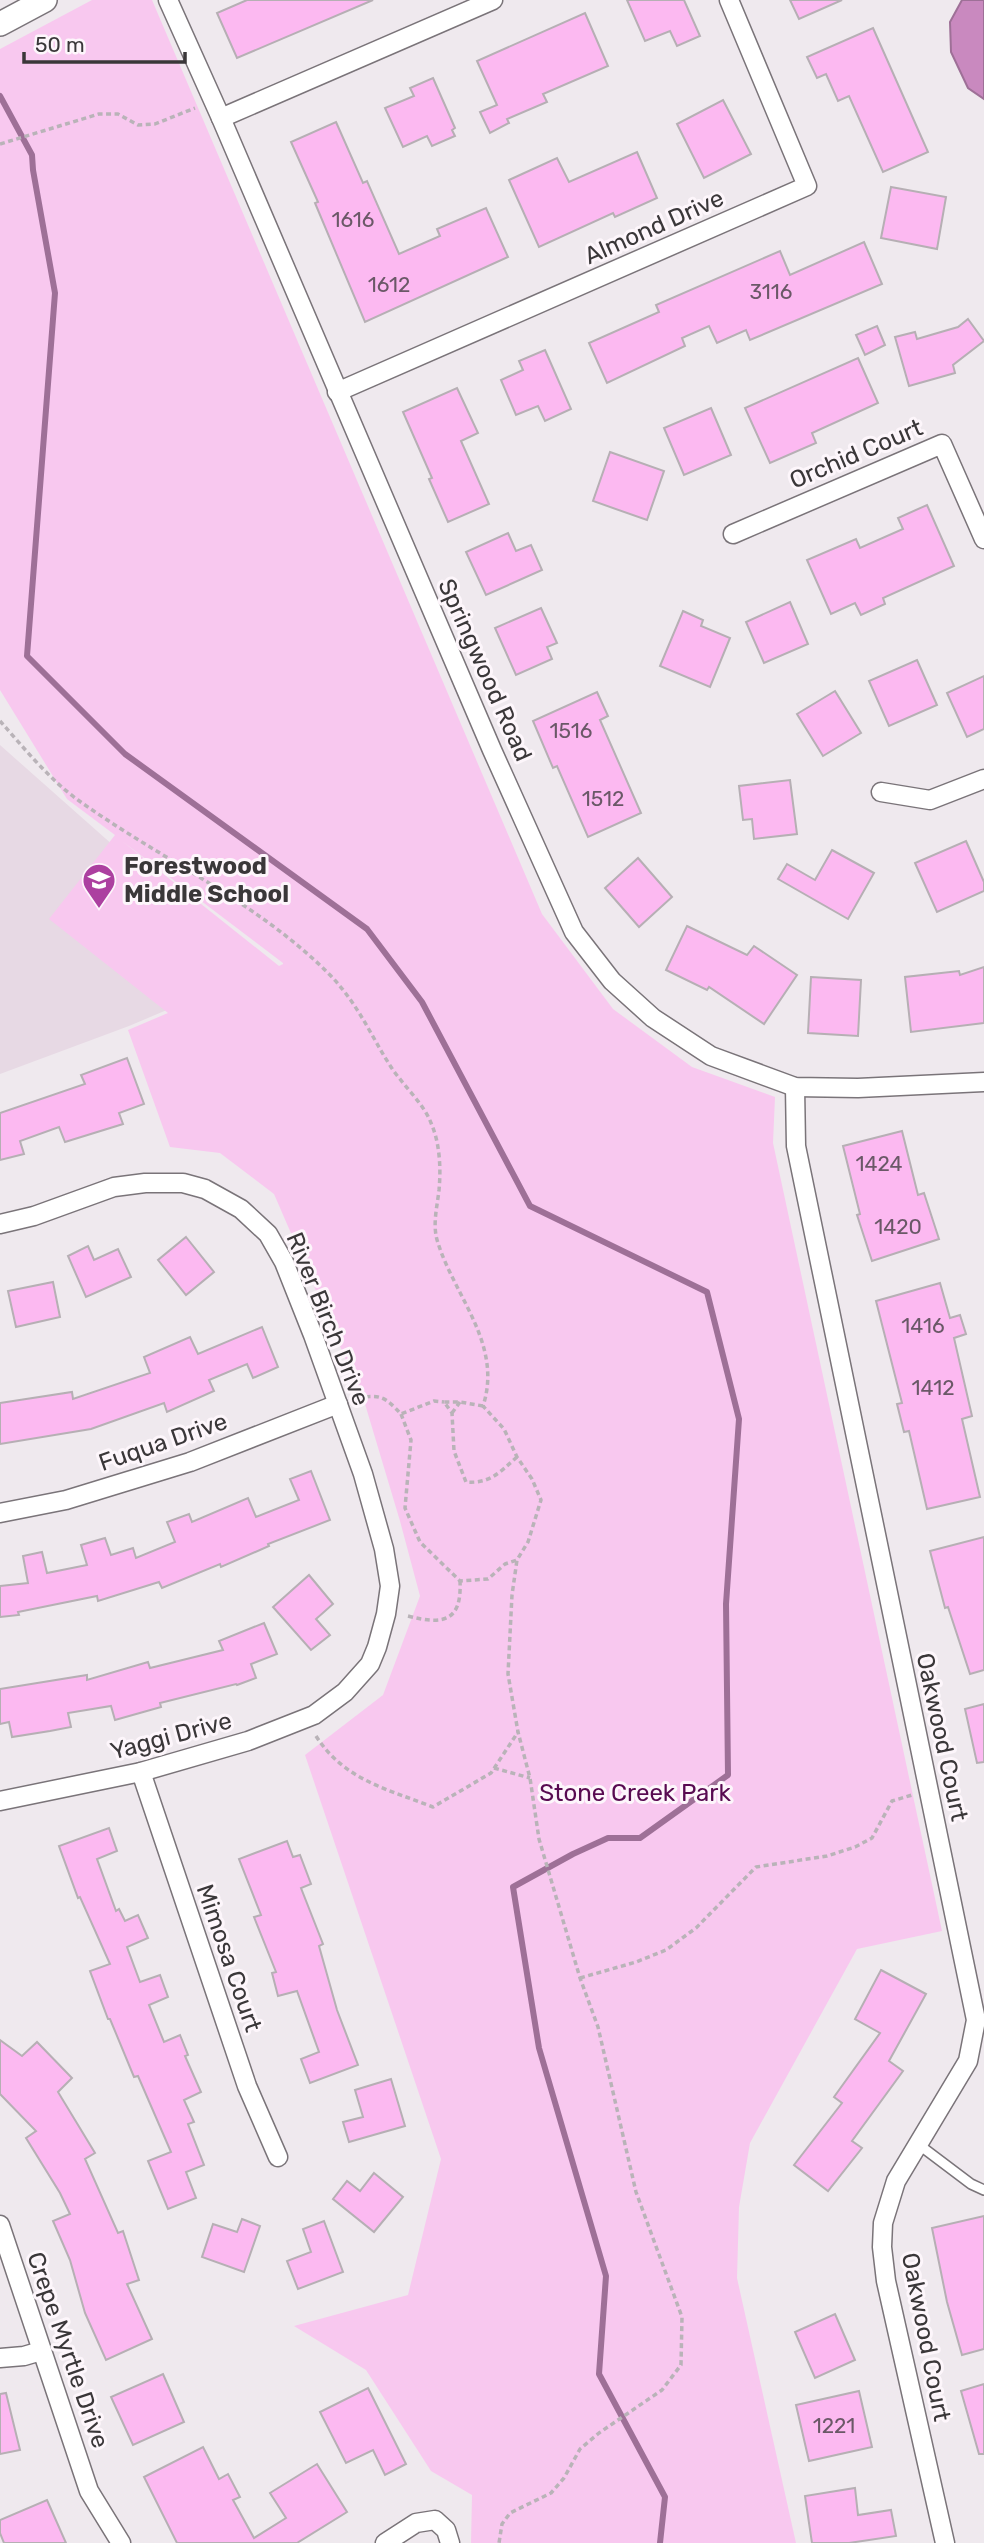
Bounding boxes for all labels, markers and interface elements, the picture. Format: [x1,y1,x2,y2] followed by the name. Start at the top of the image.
[24,21,186,65] scale bar
[35,32,85,57] text: 50 m
[580,184,728,270] street label: Almond Drive
[332,207,374,232] house number: 1616
[368,272,410,297] house number: 1612
[750,279,792,304] house number: 3116
[785,413,927,495] street label: Orchid Court
[432,575,538,765] street label: Springwood Road
[550,718,592,743] house number: 1516
[582,786,624,811] house number: 1512
[124,852,289,908] place label: Forestwood Middle School
[80,861,118,910] school or university icon: Forestwood Middle School
[855,1151,903,1176] house number: 1424
[874,1214,922,1239] house number: 1420
[280,1228,376,1410] street label: River Birch Drive
[901,1313,945,1338] house number: 1416
[912,1375,954,1400] house number: 1412
[95,1407,231,1477] street label: Fuqua Drive
[911,1650,973,1824] street label: Oakwood Court
[107,1706,235,1766] street label: Yaggi Drive
[539,1779,731,1807] park label: Stone Creek Park
[191,1881,267,2035] street label: Mimosa Court
[21,2248,115,2452] street label: Crepe Myrtle Drive
[896,2250,956,2424] street label: Oakwood Court
[813,2413,855,2438] house number: 1221

